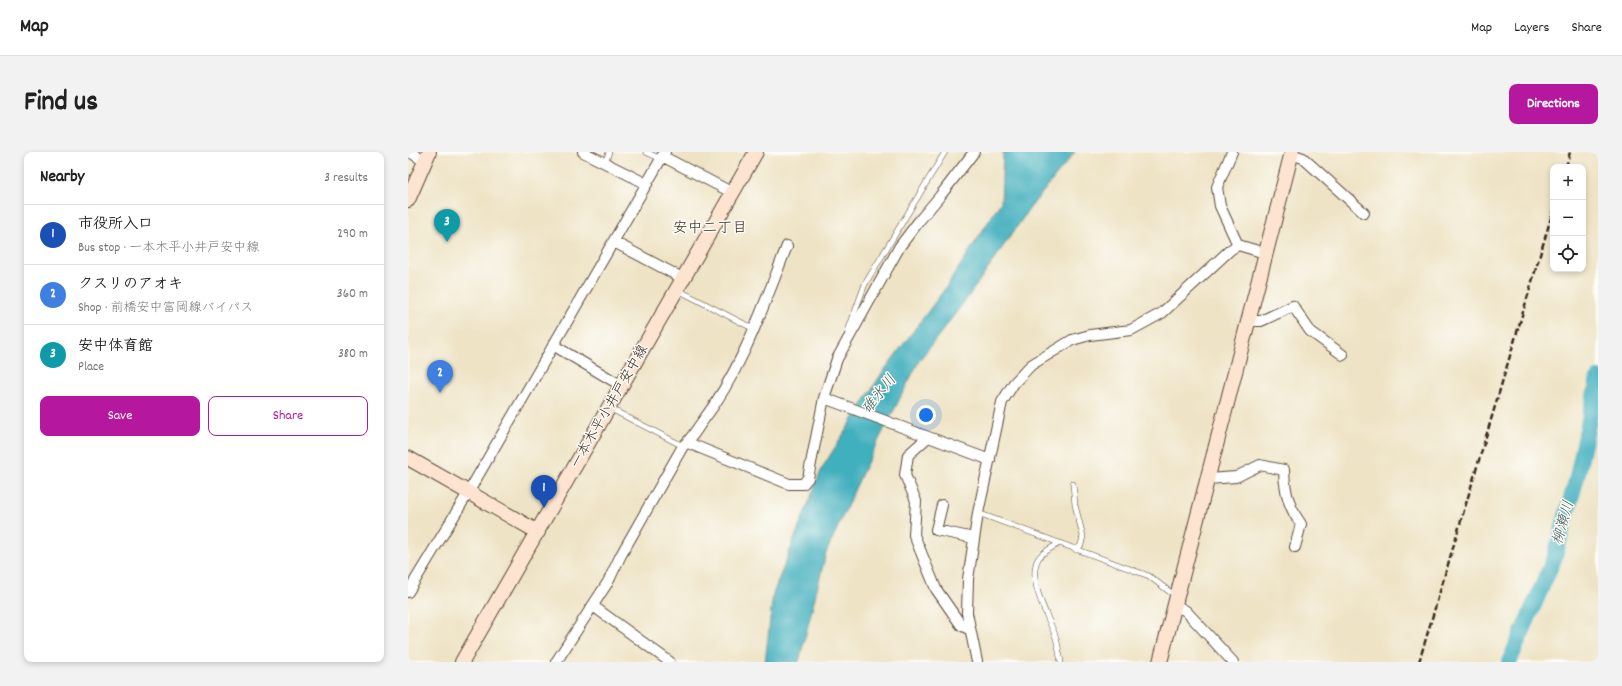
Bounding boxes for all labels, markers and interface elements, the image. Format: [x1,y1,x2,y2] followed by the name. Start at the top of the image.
[20,14,49,41] text: Map
[1471,18,1492,38] text: Map
[1514,18,1549,38] text: Layers
[1571,18,1602,38] text: Share
[24,84,98,124] text: Find us
[1509,84,1598,124] button: Directions
[1550,164,1586,272] map controls
[1550,164,1586,200] button: +
[40,166,84,190] text: Nearby
[324,169,368,188] text: 3 results
[1550,200,1586,236] button: −
[434,209,460,242] pin: 3
[78,214,153,236] text: 市役所入口
[672,218,748,240] district label: 安中二丁目
[52,225,54,244] text: 1
[337,225,368,244] text: 290 m
[1550,236,1586,272] button: locate
[78,239,259,258] text: Bus stop · 一本木平小井戸安中線
[78,274,183,296] text: クスリのアオキ
[50,285,56,304] text: 2
[337,285,368,304] text: 360 m
[78,299,253,318] text: Shop · 前橋安中富岡線バイパス
[78,336,153,358] text: 安中体育館
[566,341,654,473] street label: 一本木平小井戸安中線
[50,345,56,364] text: 3
[338,345,368,364] text: 380 m
[78,358,104,377] text: Place
[427,360,453,393] pin: 2
[857,370,903,420] water label: 碓氷川
[40,396,200,436] button: Save
[208,396,368,436] button: Share
[916,405,936,425] your location
[531,475,557,508] pin: 1
[1547,498,1581,548] water label: 柳瀬川

